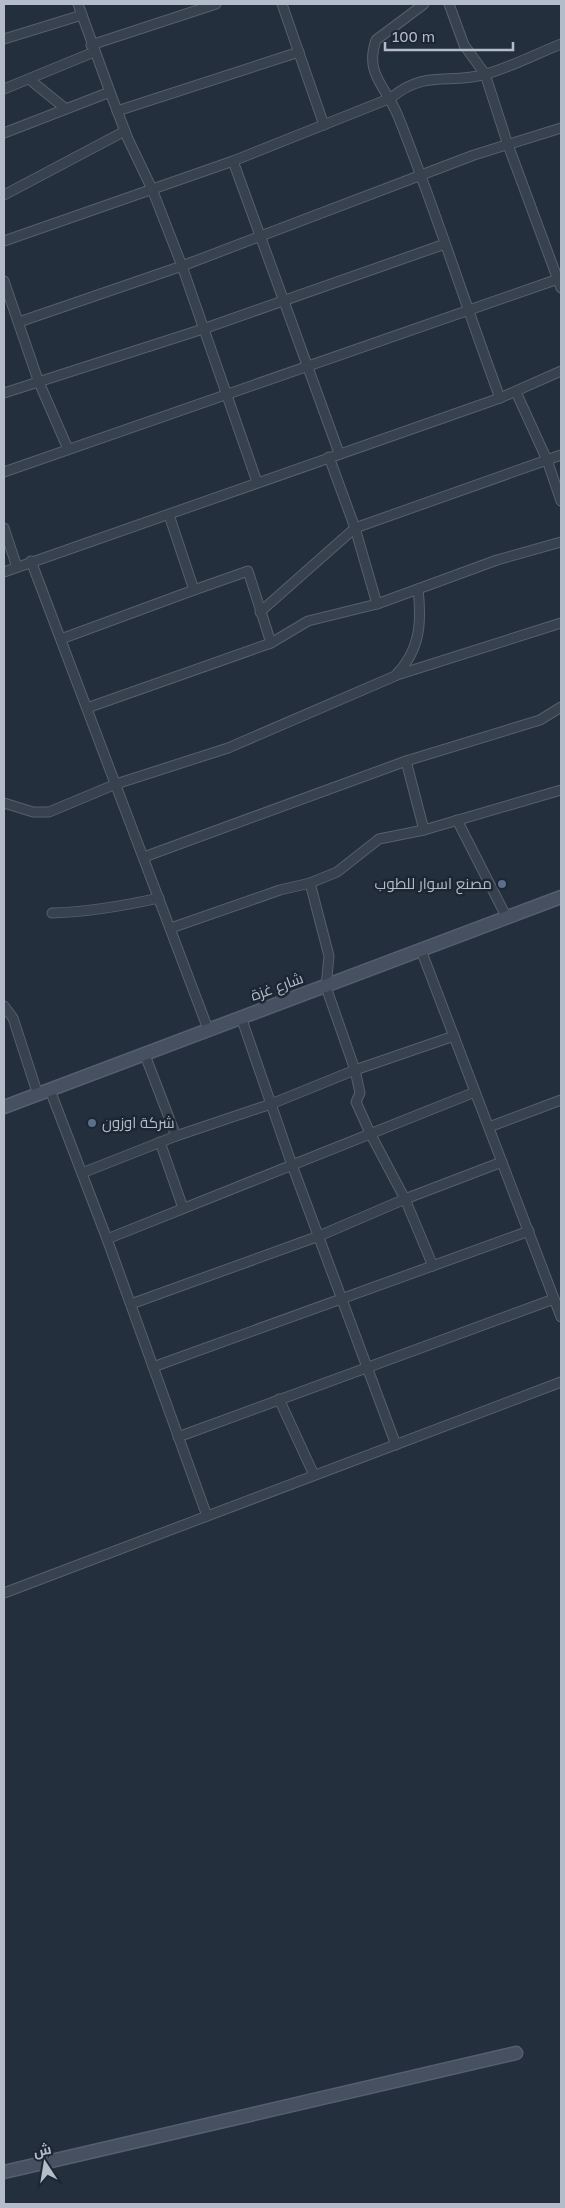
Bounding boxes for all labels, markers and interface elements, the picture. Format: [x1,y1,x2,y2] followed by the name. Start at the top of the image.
[385,20,512,52] scale bar
[392,27,435,45] text: 100 m
[375,874,492,895] place label: مصنع اسوار للطوب
[496,878,508,890] marker: مصنع اسوار للطوب
[248,968,307,1007] street label: شارع غزة
[102,1113,175,1133] place label: شركة اوزون
[86,1117,98,1129] marker: شركة اوزون
[20,2138,70,2188] north arrow
[32,2140,53,2161] text: ش

